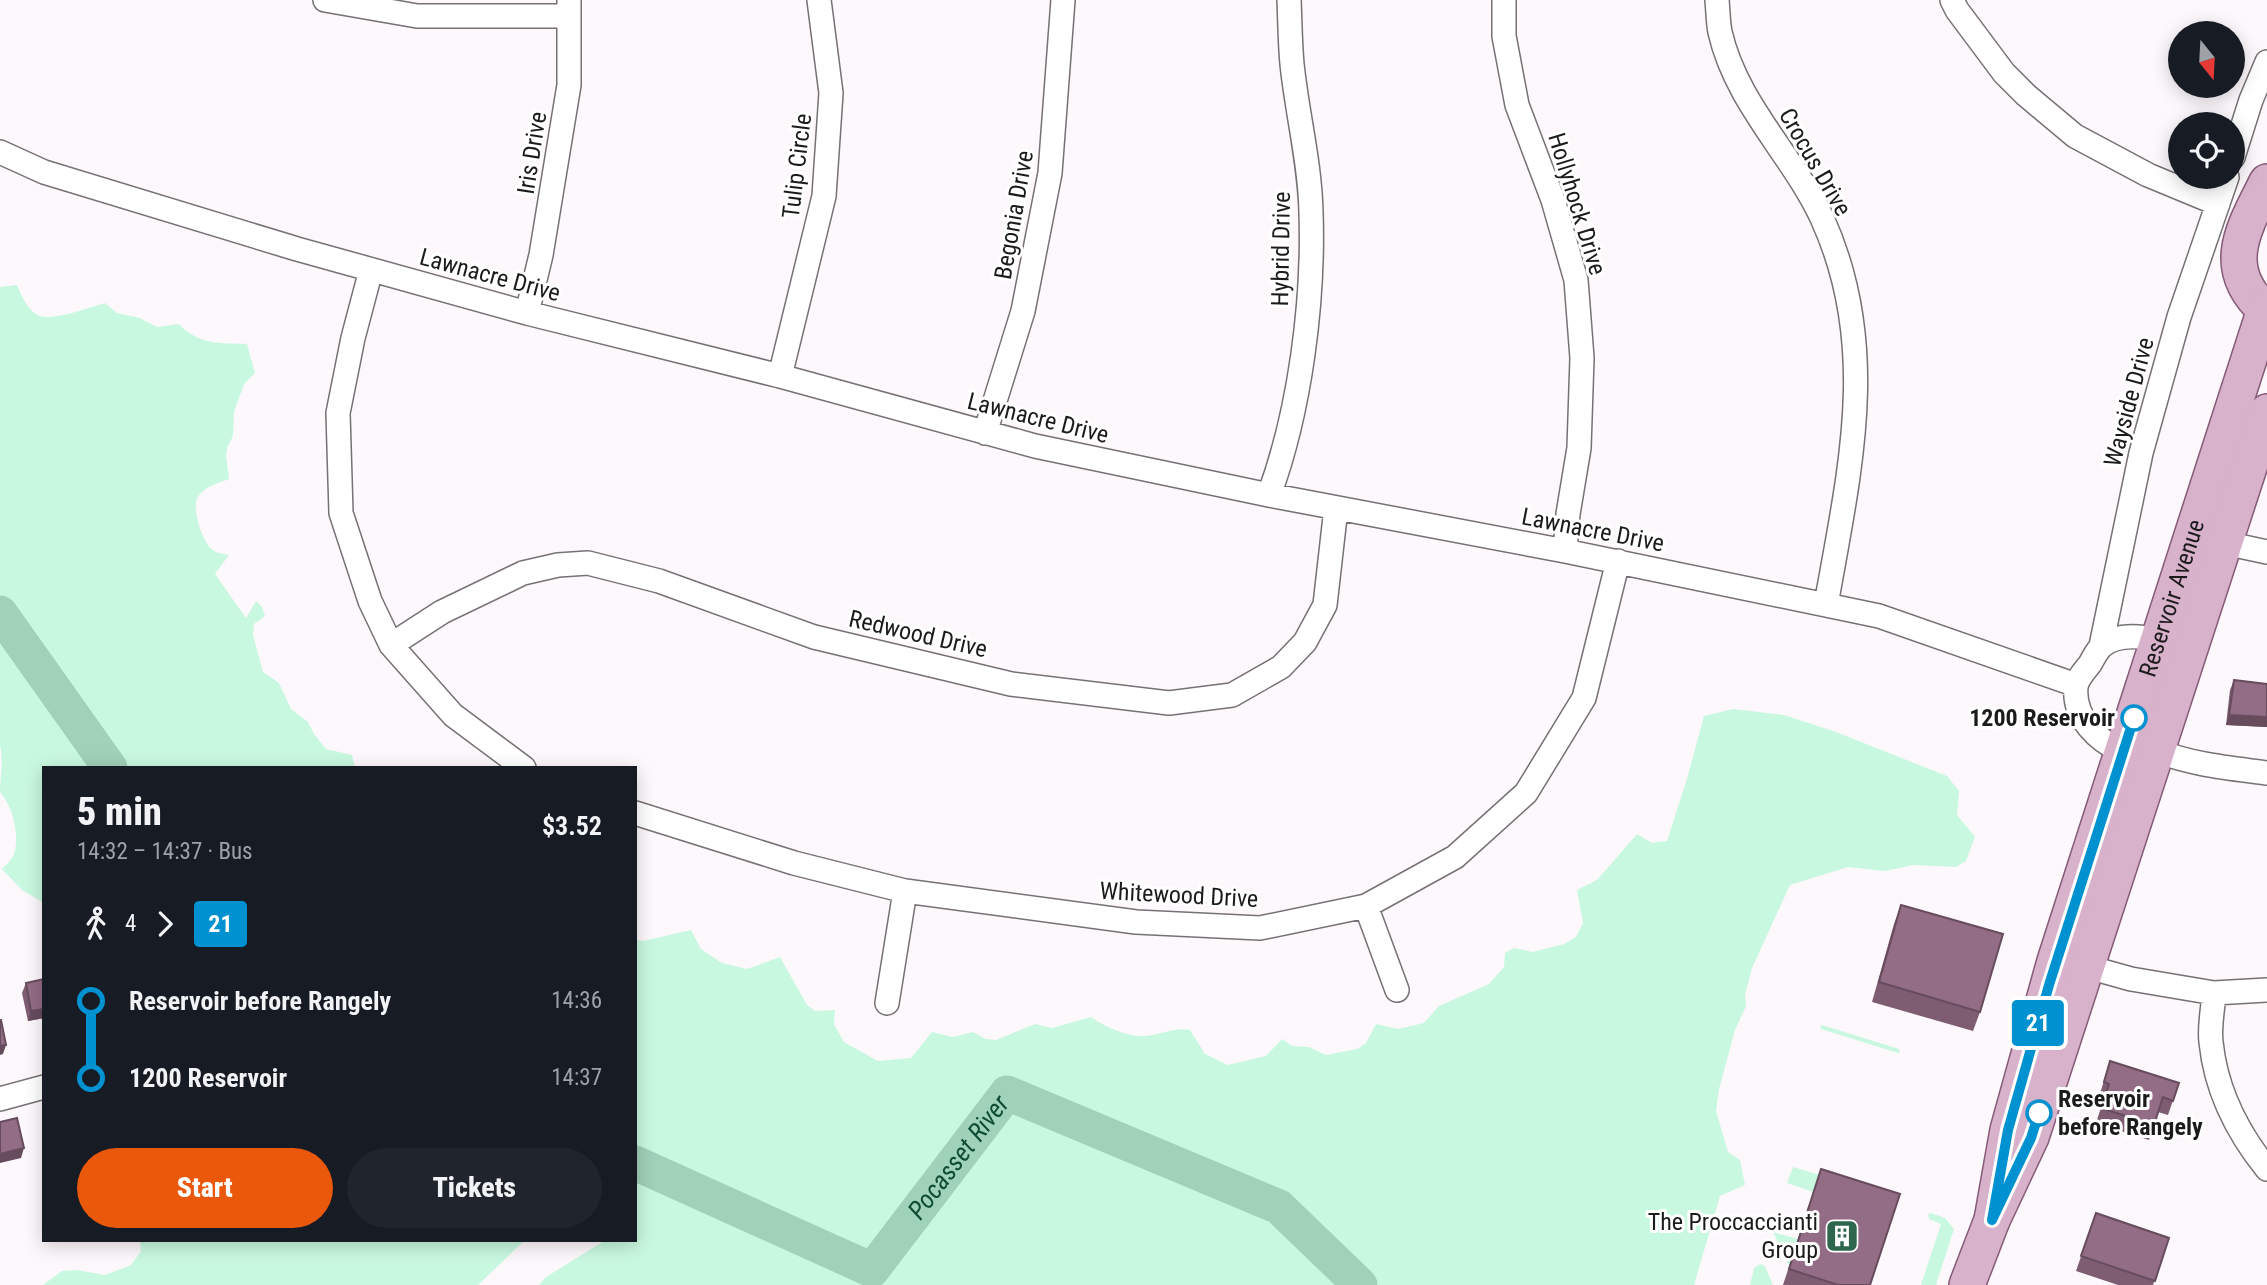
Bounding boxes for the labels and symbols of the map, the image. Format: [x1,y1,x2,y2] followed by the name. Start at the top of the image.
[2168,21,2245,98] north arrow
[1773,103,1857,221] street label: Crocus Drive
[512,110,552,196] street label: Iris Drive
[777,112,817,220] street label: Tulip Circle
[1542,130,1612,278] street label: Hollyhock Drive
[989,148,1039,282] street label: Begonia Drive
[1266,191,1296,307] street label: Hybrid Drive
[417,243,563,307] street label: Lawnacre Drive
[2098,335,2160,469] street label: Wayside Drive
[965,387,1111,449] street label: Lawnacre Drive
[1519,502,1667,558] street label: Lawnacre Drive
[2134,516,2210,680] street label: Reservoir Avenue
[846,605,990,663] street label: Redwood Drive
[1969,704,2115,732] place label: 1200 Reservoir
[2121,705,2147,731] marker: 1200 Reservoir
[1099,877,1259,913] street label: Whitewood Drive
[2007,1000,2070,1046] line badge: 21
[2058,1085,2203,1141] place label: Reservoir before Rangely
[901,1088,1016,1225] water label: Pocasset River
[2026,1100,2052,1126] marker: Reservoir before Rangely
[1648,1208,1818,1264] place label: The Proccaccianti Group
[1823,1217,1861,1255] building icon: The Proccaccianti Group

